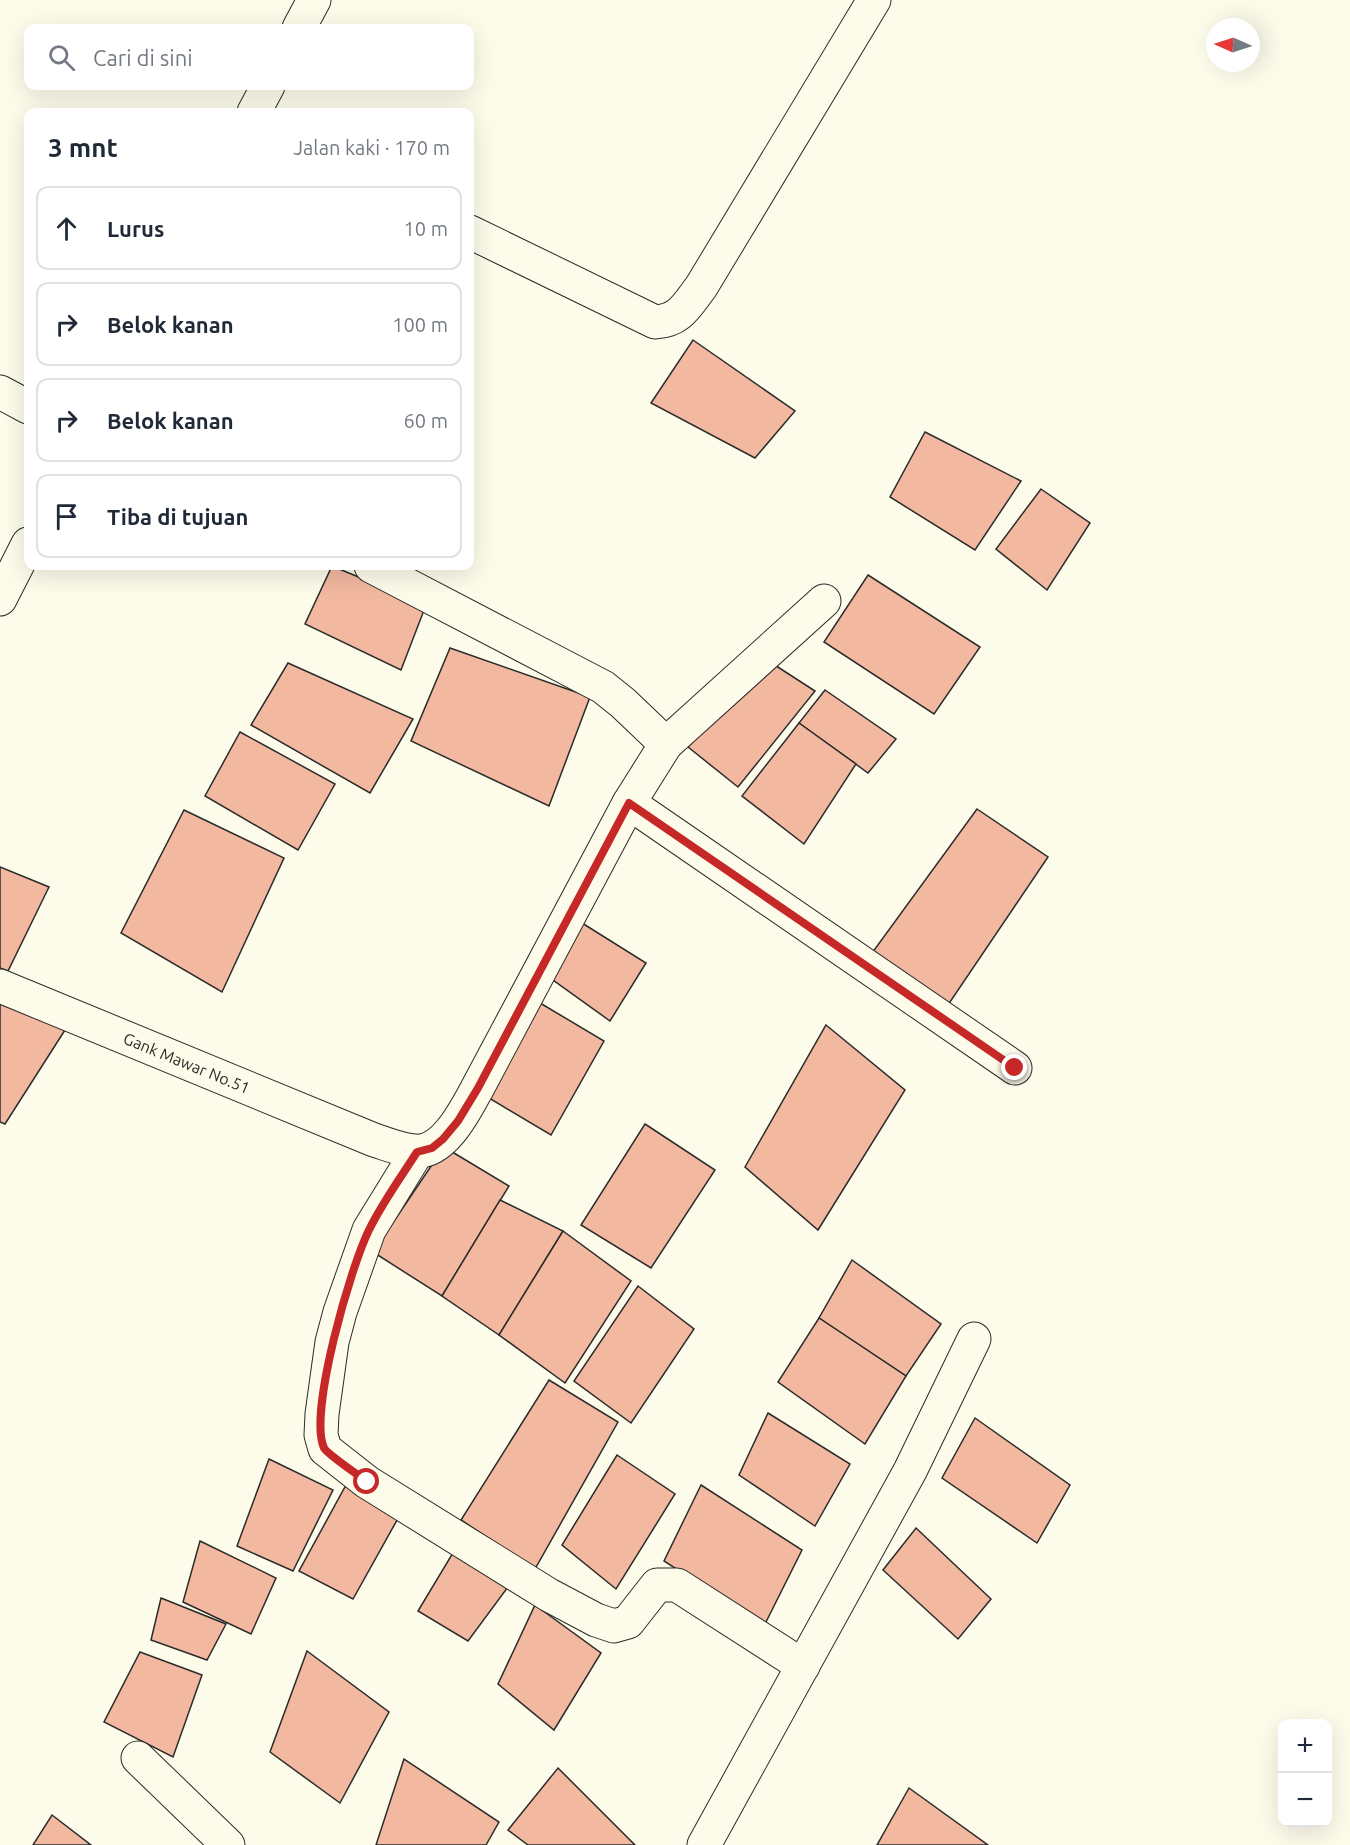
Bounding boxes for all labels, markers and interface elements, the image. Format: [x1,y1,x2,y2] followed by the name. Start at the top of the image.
[1206,18,1260,72] north arrow
[24,24,474,90] search box
[45,41,78,74] icon: search
[93,45,193,70] text: Cari di sini
[48,133,118,162] text: 3 mnt
[293,136,450,159] text: Jalan kaki · 170 m
[50,212,83,245] icon: ahead
[107,216,164,241] text: Lurus
[404,217,448,240] text: 10 m
[50,308,83,341] icon: right
[107,312,234,337] text: Belok kanan
[392,313,448,336] text: 100 m
[50,404,83,437] icon: right
[107,408,234,433] text: Belok kanan
[404,409,448,432] text: 60 m
[50,500,83,533] icon: arrive
[107,504,248,529] text: Tiba di tujuan
[121,1029,253,1097] street label: Gank Mawar No.51
[1001,1054,1027,1080] route end
[353,1468,379,1494] route start
[1278,1719,1332,1827] map controls
[1278,1719,1332,1773] button: +
[1278,1773,1332,1827] button: −

